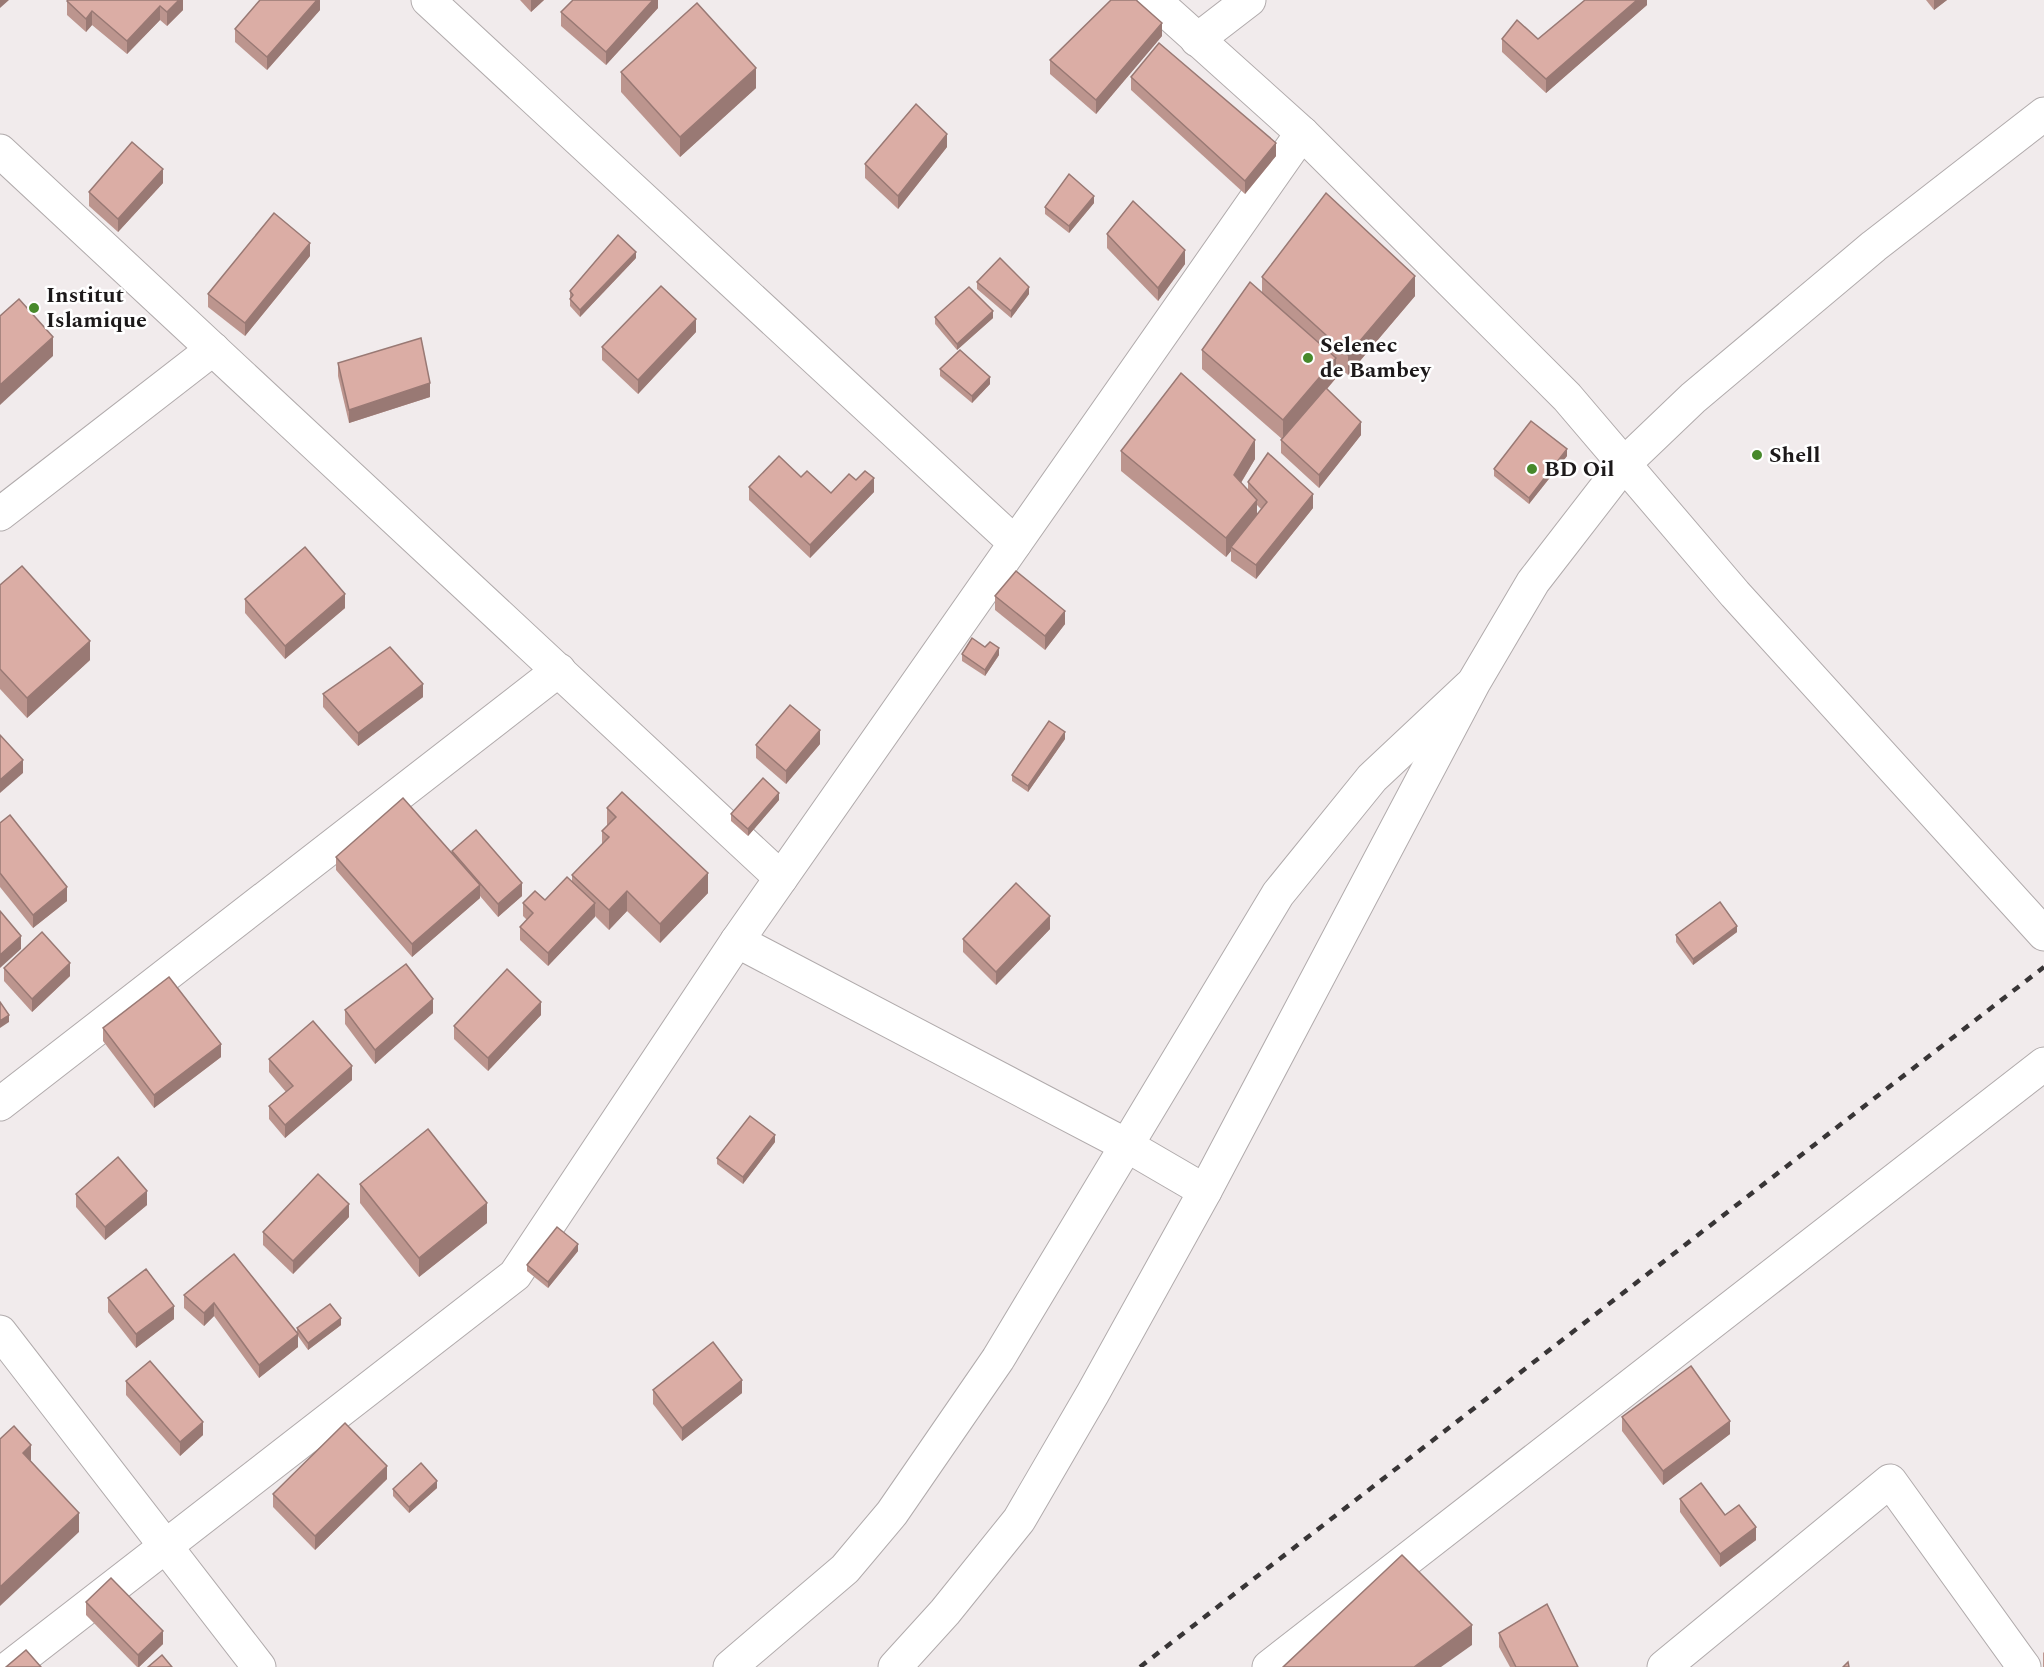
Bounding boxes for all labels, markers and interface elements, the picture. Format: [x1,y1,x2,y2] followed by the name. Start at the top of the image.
[46,279,147,337] place label: Institut Islamique
[27,301,41,315] marker: Institut Islamique
[1320,329,1432,387] place label: Selenec de Bambey
[1301,351,1315,365] marker: Selenec de Bambey
[1769,439,1820,472] place label: Shell
[1750,448,1764,462] marker: Shell
[1544,453,1615,486] place label: BD Oil
[1525,462,1539,476] marker: BD Oil

